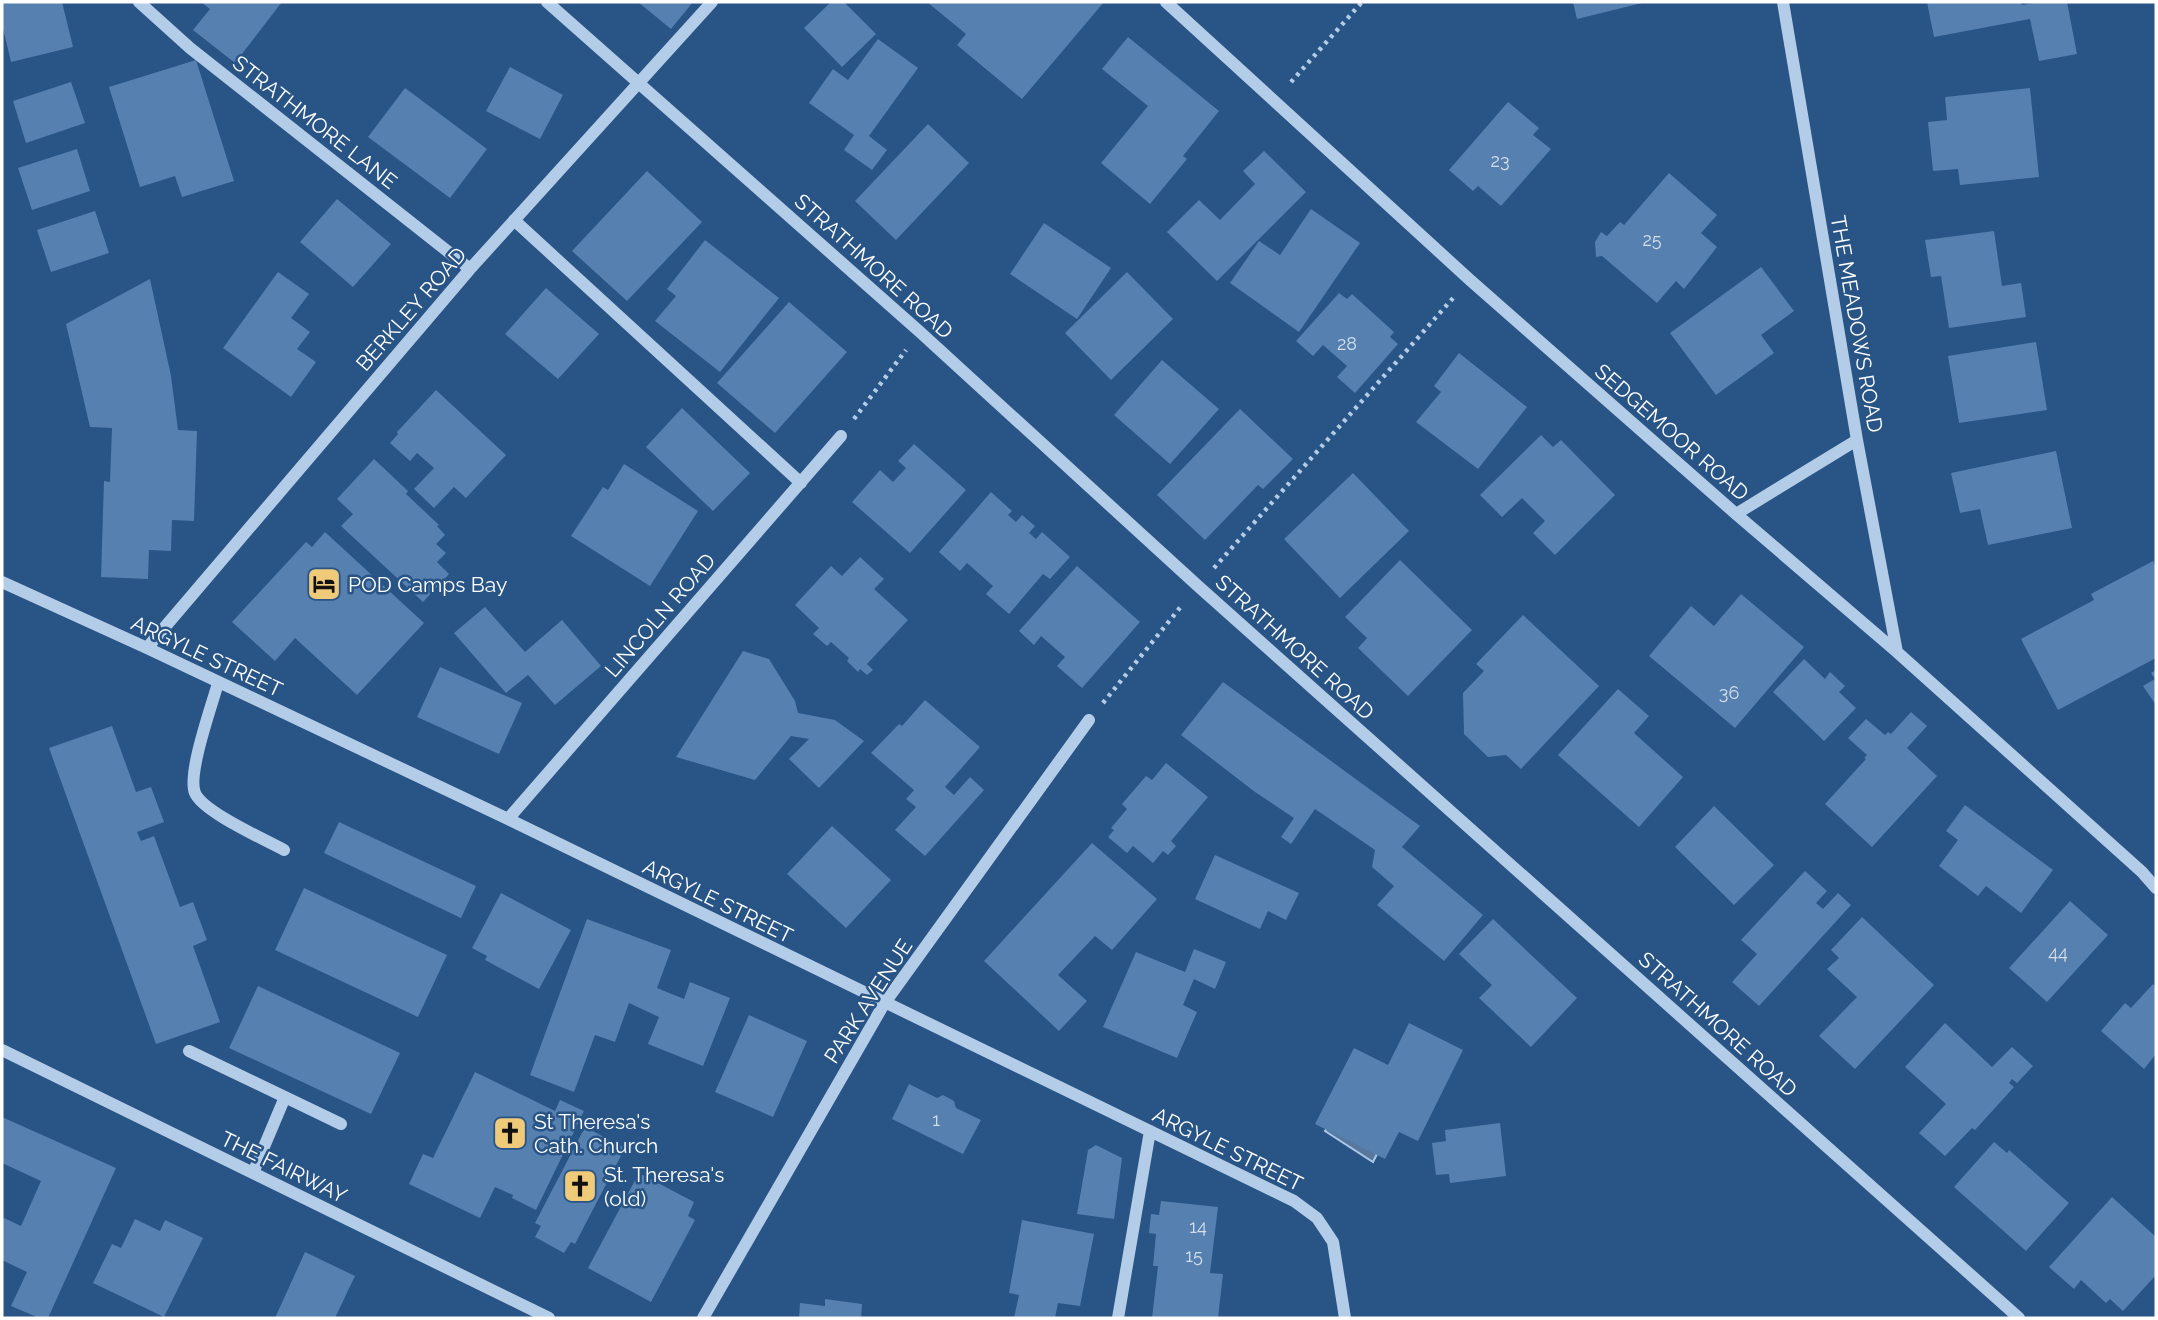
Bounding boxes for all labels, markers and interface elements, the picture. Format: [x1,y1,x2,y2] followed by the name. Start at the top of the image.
[228,50,402,194] street label: STRATHMORE LANE
[1491,150,1510,171] house number: 23
[790,188,958,344] street label: STRATHMORE ROAD
[1826,214,1888,434] street label: THE MEADOWS ROAD
[1642,229,1662,250] house number: 25
[351,242,471,376] street label: BERKLEY ROAD
[1337,333,1357,354] house number: 28
[1590,358,1754,506] street label: SEDGEMOOR ROAD
[600,548,720,682] street label: LINCOLN ROAD
[305,565,343,603] hotel icon: POD Camps Bay
[1211,569,1379,725] street label: STRATHMORE ROAD
[348,572,507,597] place label: POD Camps Bay
[127,610,287,702] street label: ARGYLE STREET
[1719,682,1739,703] house number: 36
[639,854,797,948] street label: ARGYLE STREET
[819,934,917,1068] street label: PARK AVENUE
[2048,942,2068,963] house number: 44
[1634,946,1802,1102] street label: STRATHMORE ROAD
[1149,1102,1307,1196] street label: ARGYLE STREET
[534,1109,658,1158] place label: St Theresa's Cath. Church
[932,1109,940,1130] house number: 1
[491,1114,529,1152] church icon: St Theresa's Cath. Church
[217,1126,351,1208] street label: THE FAIRWAY
[604,1162,724,1211] place label: St. Theresa's (old)
[561,1167,599,1205] church icon: St. Theresa's (old)
[1189,1216,1207,1237] house number: 14
[1185,1245,1203,1266] house number: 15

